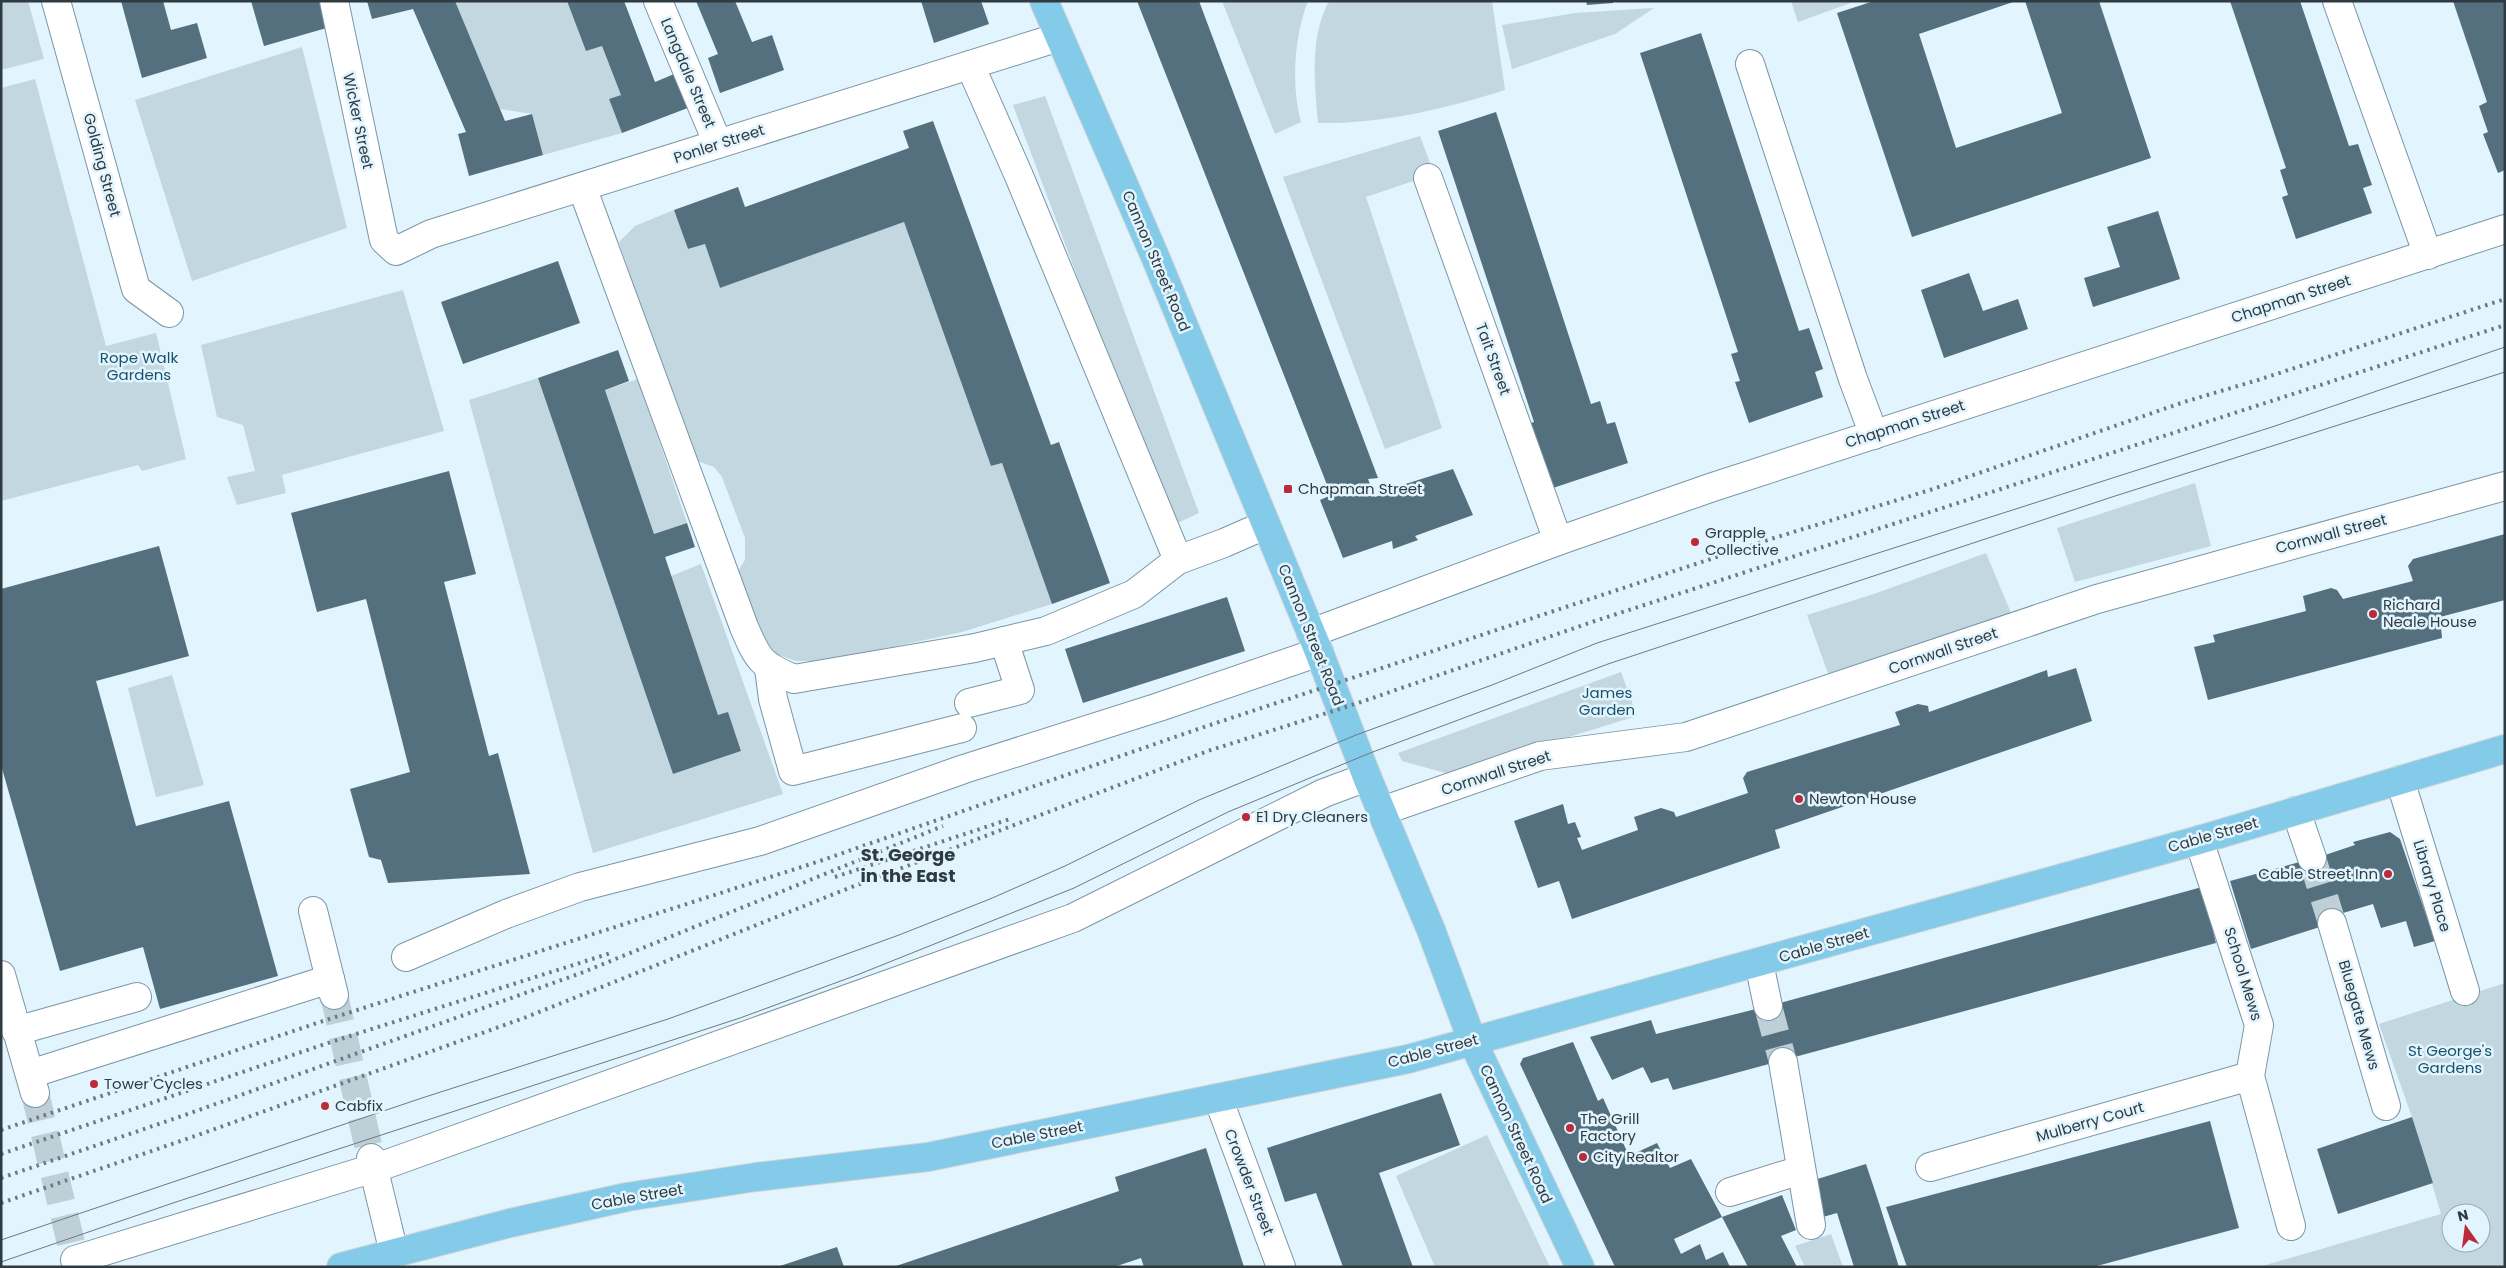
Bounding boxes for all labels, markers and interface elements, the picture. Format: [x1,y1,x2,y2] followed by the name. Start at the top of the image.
[656,15,721,131] street label: Langdale Street
[338,71,379,171] street label: Wicker Street
[79,111,126,219] street label: Golding Street
[671,119,767,168] street label: Ponler Street
[1117,187,1196,334] street label: Cannon Street Road
[2228,269,2353,328] street label: Chapman Street
[1471,320,1516,398] street label: Tait Street
[100,347,178,385] park label: Rope Walk Gardens
[1842,394,1967,453] street label: Chapman Street
[1298,478,1423,499] place label: Chapman Street
[1282,483,1294,495] marker: Chapman Street
[2273,509,2389,558] street label: Cornwall Street
[1705,522,1779,560] place label: Grapple Collective
[1689,536,1701,548] marker: Grapple Collective
[1273,561,1349,709] street label: Cannon Street Road
[2383,594,2477,632] place label: Richard Neale House
[2367,608,2379,620] marker: Richard Neale House
[1885,622,2000,679] street label: Cornwall Street
[1579,682,1635,720] park label: James Garden
[1438,745,1553,800] street label: Cornwall Street
[1809,788,1917,809] place label: Newton House
[1793,793,1805,805] marker: Newton House
[1256,806,1368,827] place label: E1 Dry Cleaners
[1240,811,1252,823] marker: E1 Dry Cleaners
[2165,812,2260,857] street label: Cable Street
[2409,837,2456,934] street label: Library Place
[861,842,955,888] district label: St. George in the East
[2258,863,2378,884] place label: Cable Street Inn
[2382,868,2394,880] marker: Cable Street Inn
[1776,922,1871,967] street label: Cable Street
[2219,925,2268,1023] street label: School Mews
[2334,958,2385,1072] street label: Bluegate Mews
[1385,1028,1480,1073] street label: Cable Street
[2408,1040,2492,1078] park label: St George's Gardens
[1475,1061,1558,1207] street label: Cannon Street Road
[104,1073,203,1094] place label: Tower Cycles
[88,1078,100,1090] marker: Tower Cycles
[335,1095,383,1116] place label: Cabfix
[2034,1096,2146,1147] street label: Mulberry Court
[319,1100,331,1112] marker: Cabfix
[1580,1108,1639,1146] place label: The Grill Factory
[989,1115,1084,1154] street label: Cable Street
[1564,1122,1576,1134] marker: The Grill Factory
[1220,1126,1279,1238] street label: Crowder Street
[1593,1146,1679,1167] place label: City Realtor
[1577,1151,1589,1163] marker: City Realtor
[589,1178,684,1215] street label: Cable Street
[2441,1203,2491,1253] north arrow
[2455,1204,2470,1226] text: N

